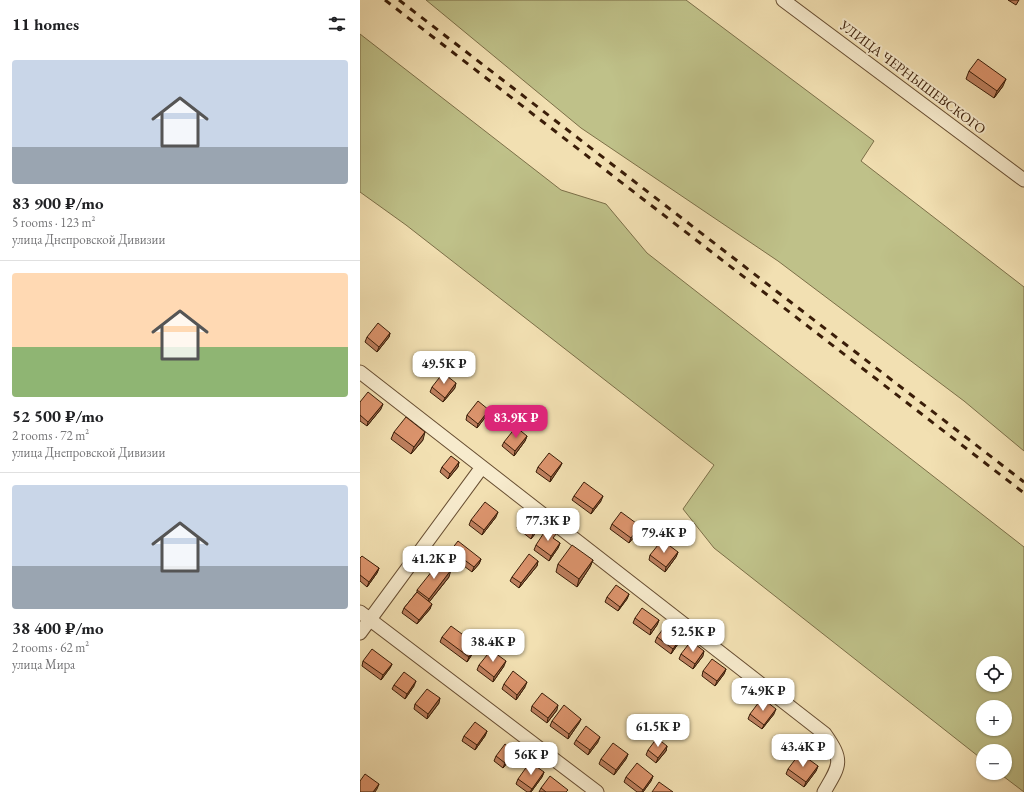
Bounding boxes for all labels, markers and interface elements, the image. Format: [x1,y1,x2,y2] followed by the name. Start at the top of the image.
[12,13,79,35] text: 11 homes
[326,13,348,35] icon: filters
[835,15,990,138] street label: УЛИЦА ЧЕРНЫШЕВСКОГО
[144,86,216,158] icon: home
[12,192,104,214] text: 83 900 ₽/mo
[12,214,96,231] text: 5 rooms · 123 m²
[12,231,165,248] text: улица Днепровской Дивизии
[144,299,216,371] icon: home
[407,351,481,385] pin: 49.5K ₽
[422,355,466,372] text: 49.5K ₽
[12,405,104,427] text: 52 500 ₽/mo
[479,405,553,439] pin: 83.9K ₽
[494,409,538,426] text: 83.9K ₽
[12,427,89,444] text: 2 rooms · 72 m²
[12,444,165,461] text: улица Днепровской Дивизии
[511,508,585,542] pin: 77.3K ₽
[144,511,216,583] icon: home
[526,512,570,529] text: 77.3K ₽
[627,520,701,554] pin: 79.4K ₽
[642,524,686,541] text: 79.4K ₽
[397,546,471,580] pin: 41.2K ₽
[412,550,456,567] text: 41.2K ₽
[12,617,104,639] text: 38 400 ₽/mo
[656,619,730,653] pin: 52.5K ₽
[671,623,715,640] text: 52.5K ₽
[456,629,530,663] pin: 38.4K ₽
[471,633,515,650] text: 38.4K ₽
[12,639,89,656] text: 2 rooms · 62 m²
[12,656,75,673] text: улица Мира
[976,656,1012,780] map controls
[976,656,1012,692] button: locate
[726,678,800,712] pin: 74.9K ₽
[741,682,785,699] text: 74.9K ₽
[976,700,1012,736] button: +
[621,714,695,748] pin: 61.5K ₽
[636,718,680,735] text: 61.5K ₽
[766,734,840,768] pin: 43.4K ₽
[781,738,825,755] text: 43.4K ₽
[503,742,559,776] pin: 56K ₽
[976,744,1012,780] button: −
[514,746,548,763] text: 56K ₽

